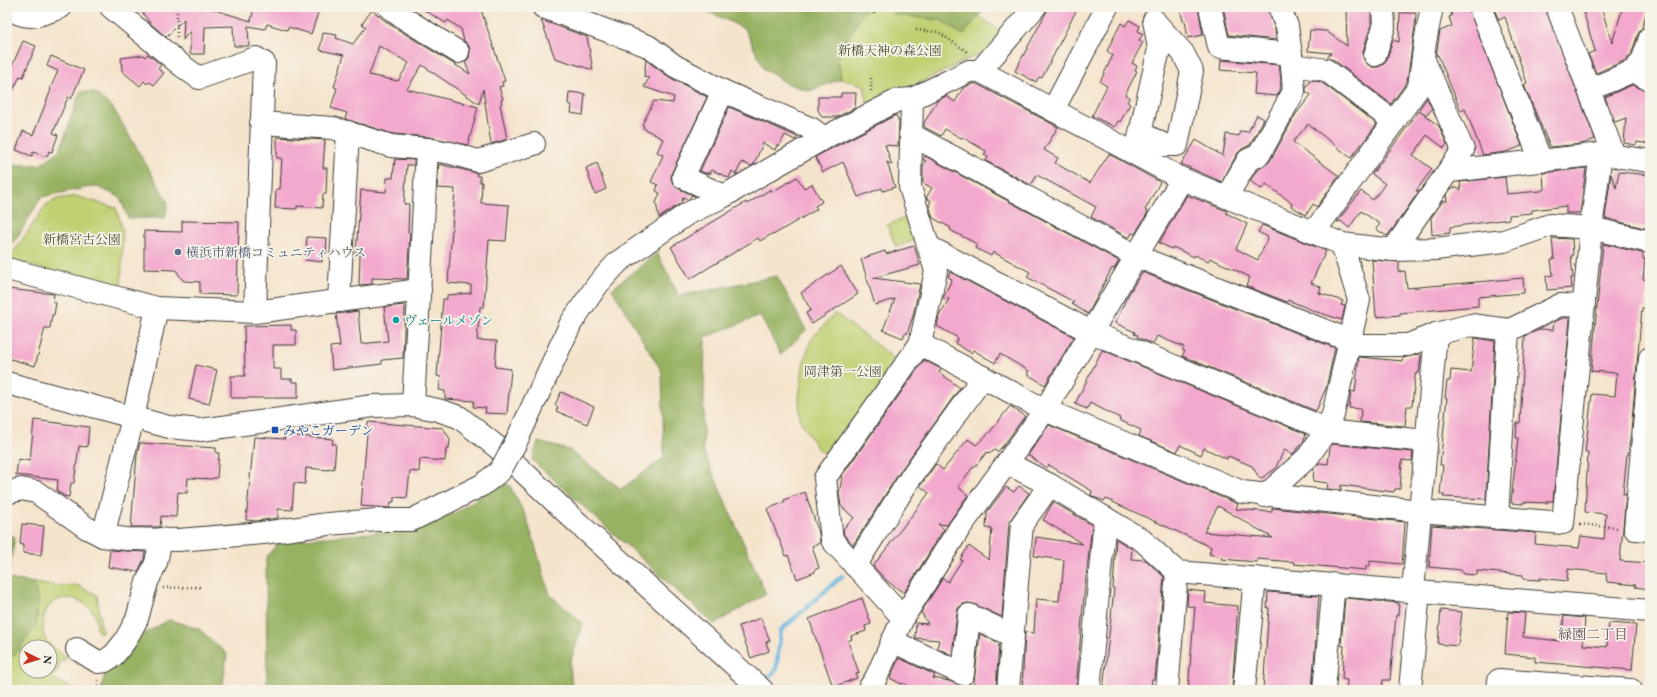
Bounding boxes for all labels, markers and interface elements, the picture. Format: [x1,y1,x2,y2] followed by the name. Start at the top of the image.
[838,42,942,59] park label: 新橋天神の森公園
[43,231,121,248] park label: 新橋宮古公園
[186,244,366,261] place label: 横浜市新橋コミュニティハウス
[173,247,183,257] marker: 横浜市新橋コミュニティハウス
[404,312,493,329] place label: ヴェールメゾン
[391,315,401,325] marker: ヴェールメゾン
[804,363,882,380] park label: 岡津第一公園
[283,422,374,439] place label: みやこガーデン
[270,425,280,435] marker: みやこガーデン
[1558,625,1628,643] district label: 緑園二丁目
[18,639,58,679] north arrow
[41,655,55,665] text: N

